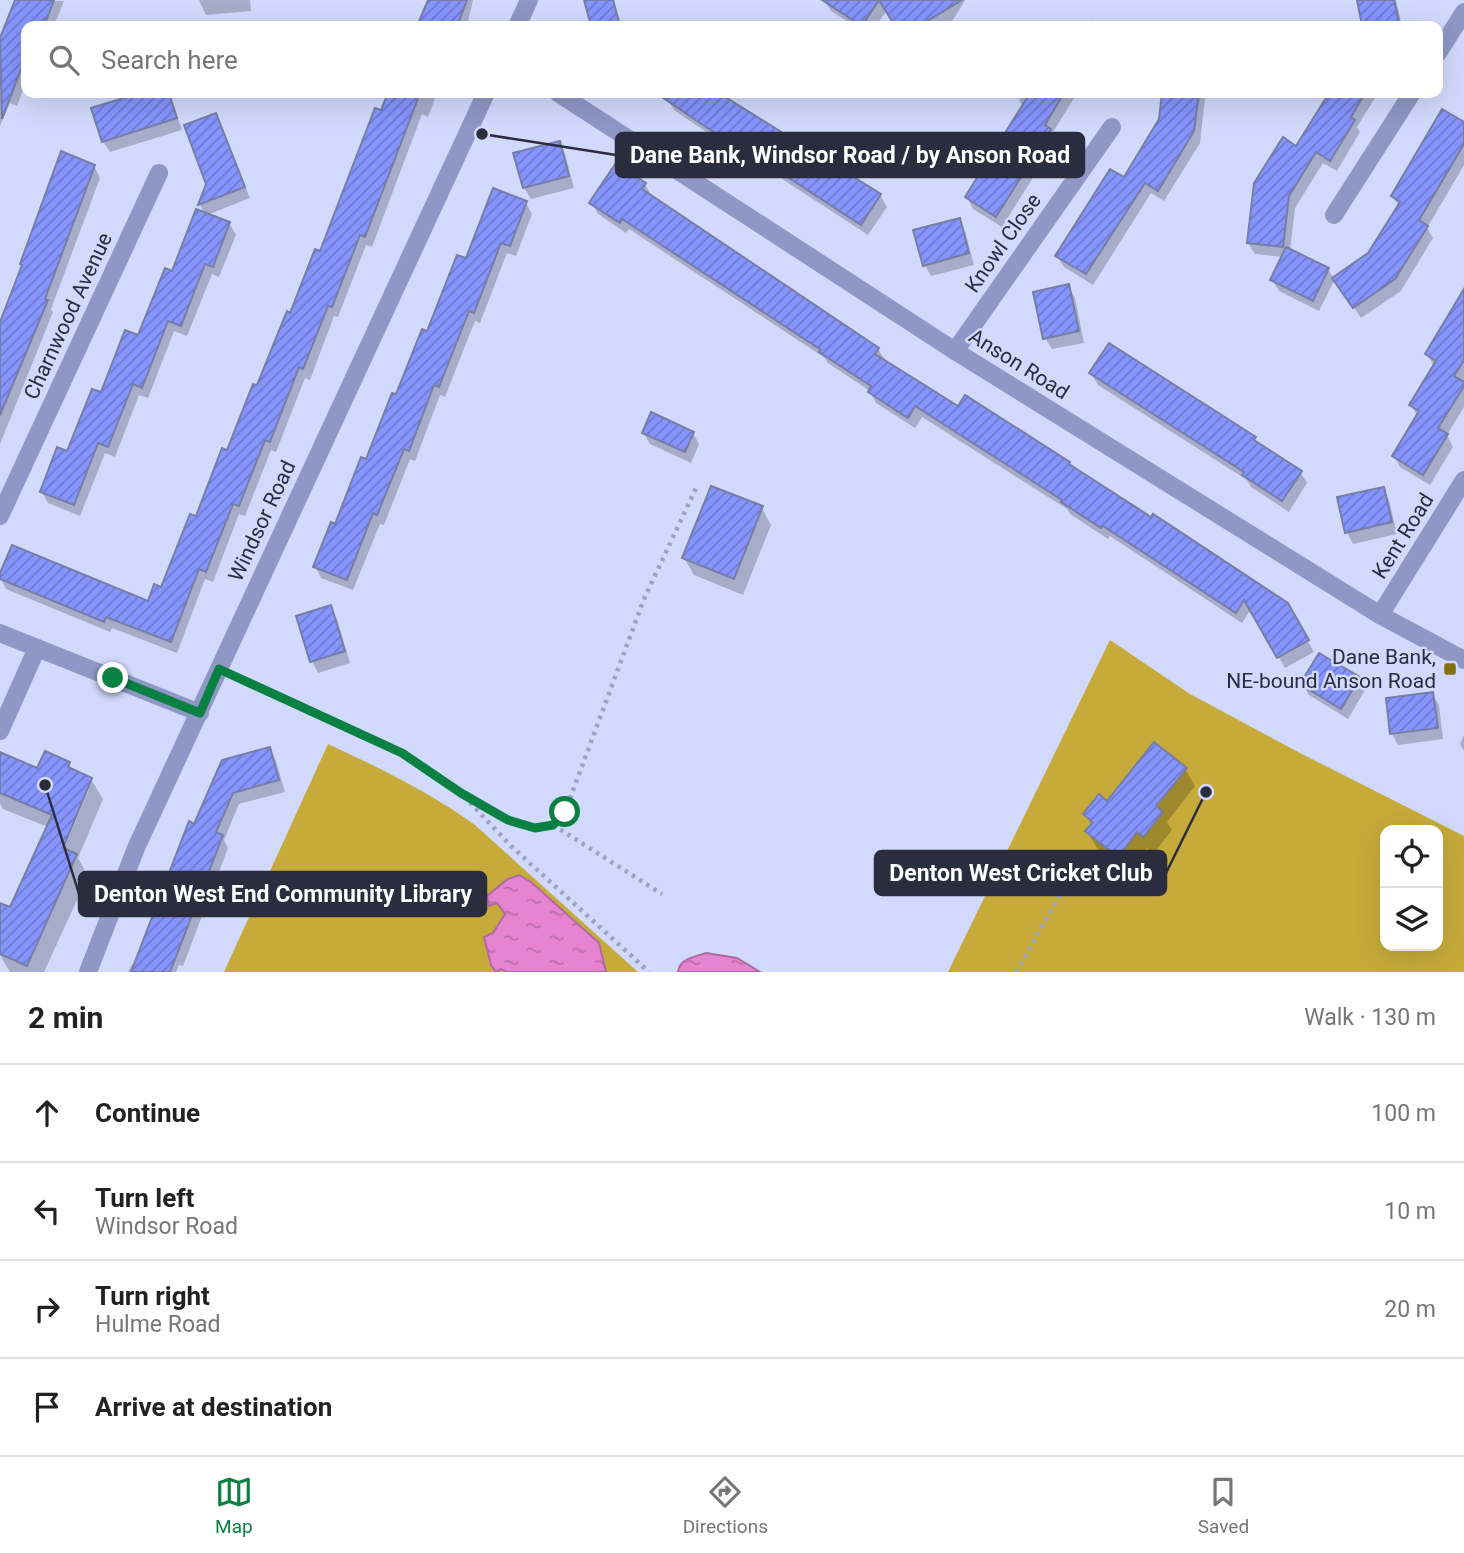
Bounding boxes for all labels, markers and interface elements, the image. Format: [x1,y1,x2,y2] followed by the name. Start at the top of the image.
[21,21,1443,98] search box
[45,41,83,79] icon: search
[101,45,238,75] text: Search here
[616,133,1084,177] callout: Dane Bank, Windsor Road / by Anson Road
[630,142,1070,169] text: Dane Bank, Windsor Road / by Anson Road
[960,189,1046,297] street label: Knowl Close
[19,229,117,403] street label: Charnwood Avenue
[965,324,1073,404] street label: Anson Road
[224,457,300,585] street label: Windsor Road
[1367,489,1439,583] street label: Kent Road
[1226,645,1436,693] place label: Dane Bank, NE-bound Anson Road
[1442,661,1458,677] marker: Dane Bank, NE-bound Anson Road
[97,662,128,693] route end
[549,796,580,827] route start
[1380,825,1443,951] map controls
[1380,825,1443,888] button: locate
[875,851,1166,895] callout: Denton West Cricket Club
[889,860,1153,887] text: Denton West Cricket Club
[79,872,486,916] callout: Denton West End Community Library
[94,881,473,908] text: Denton West End Community Library
[1380,888,1443,951] button: layers
[28,1000,103,1035] text: 2 min
[1304,1004,1436,1031] text: Walk · 130 m
[28,1094,66,1132] icon: ahead
[95,1098,200,1128] text: Continue
[1371,1100,1436,1127] text: 100 m
[95,1183,194,1213] text: Turn left
[28,1192,66,1230] icon: left
[1384,1198,1436,1225] text: 10 m
[95,1213,238,1240] text: Windsor Road
[95,1281,210,1311] text: Turn right
[28,1290,66,1328] icon: right
[1384,1296,1436,1323] text: 20 m
[95,1311,221,1338] text: Hulme Road
[28,1388,66,1426] icon: arrive
[95,1392,332,1422] text: Arrive at destination
[215,1473,253,1538] tab: Map
[683,1473,768,1538] tab: Directions
[1198,1473,1249,1538] tab: Saved

